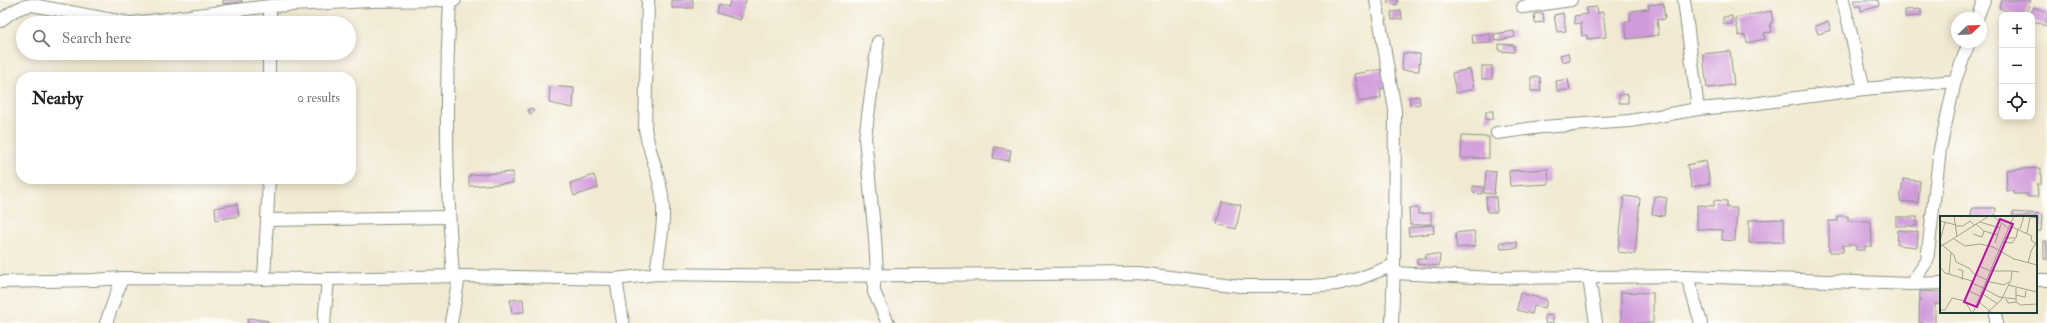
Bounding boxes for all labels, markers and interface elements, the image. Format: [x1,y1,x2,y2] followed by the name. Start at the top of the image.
[1951,12,1987,48] north arrow
[1999,12,2035,120] map controls
[1999,12,2035,48] button: +
[16,16,356,60] search box
[30,27,52,49] icon: search
[62,29,131,48] text: Search here
[1999,48,2035,84] button: −
[1999,84,2035,120] button: locate
[32,88,83,109] text: Nearby
[297,90,340,106] text: 0 results
[1940,216,2037,313] inset map

